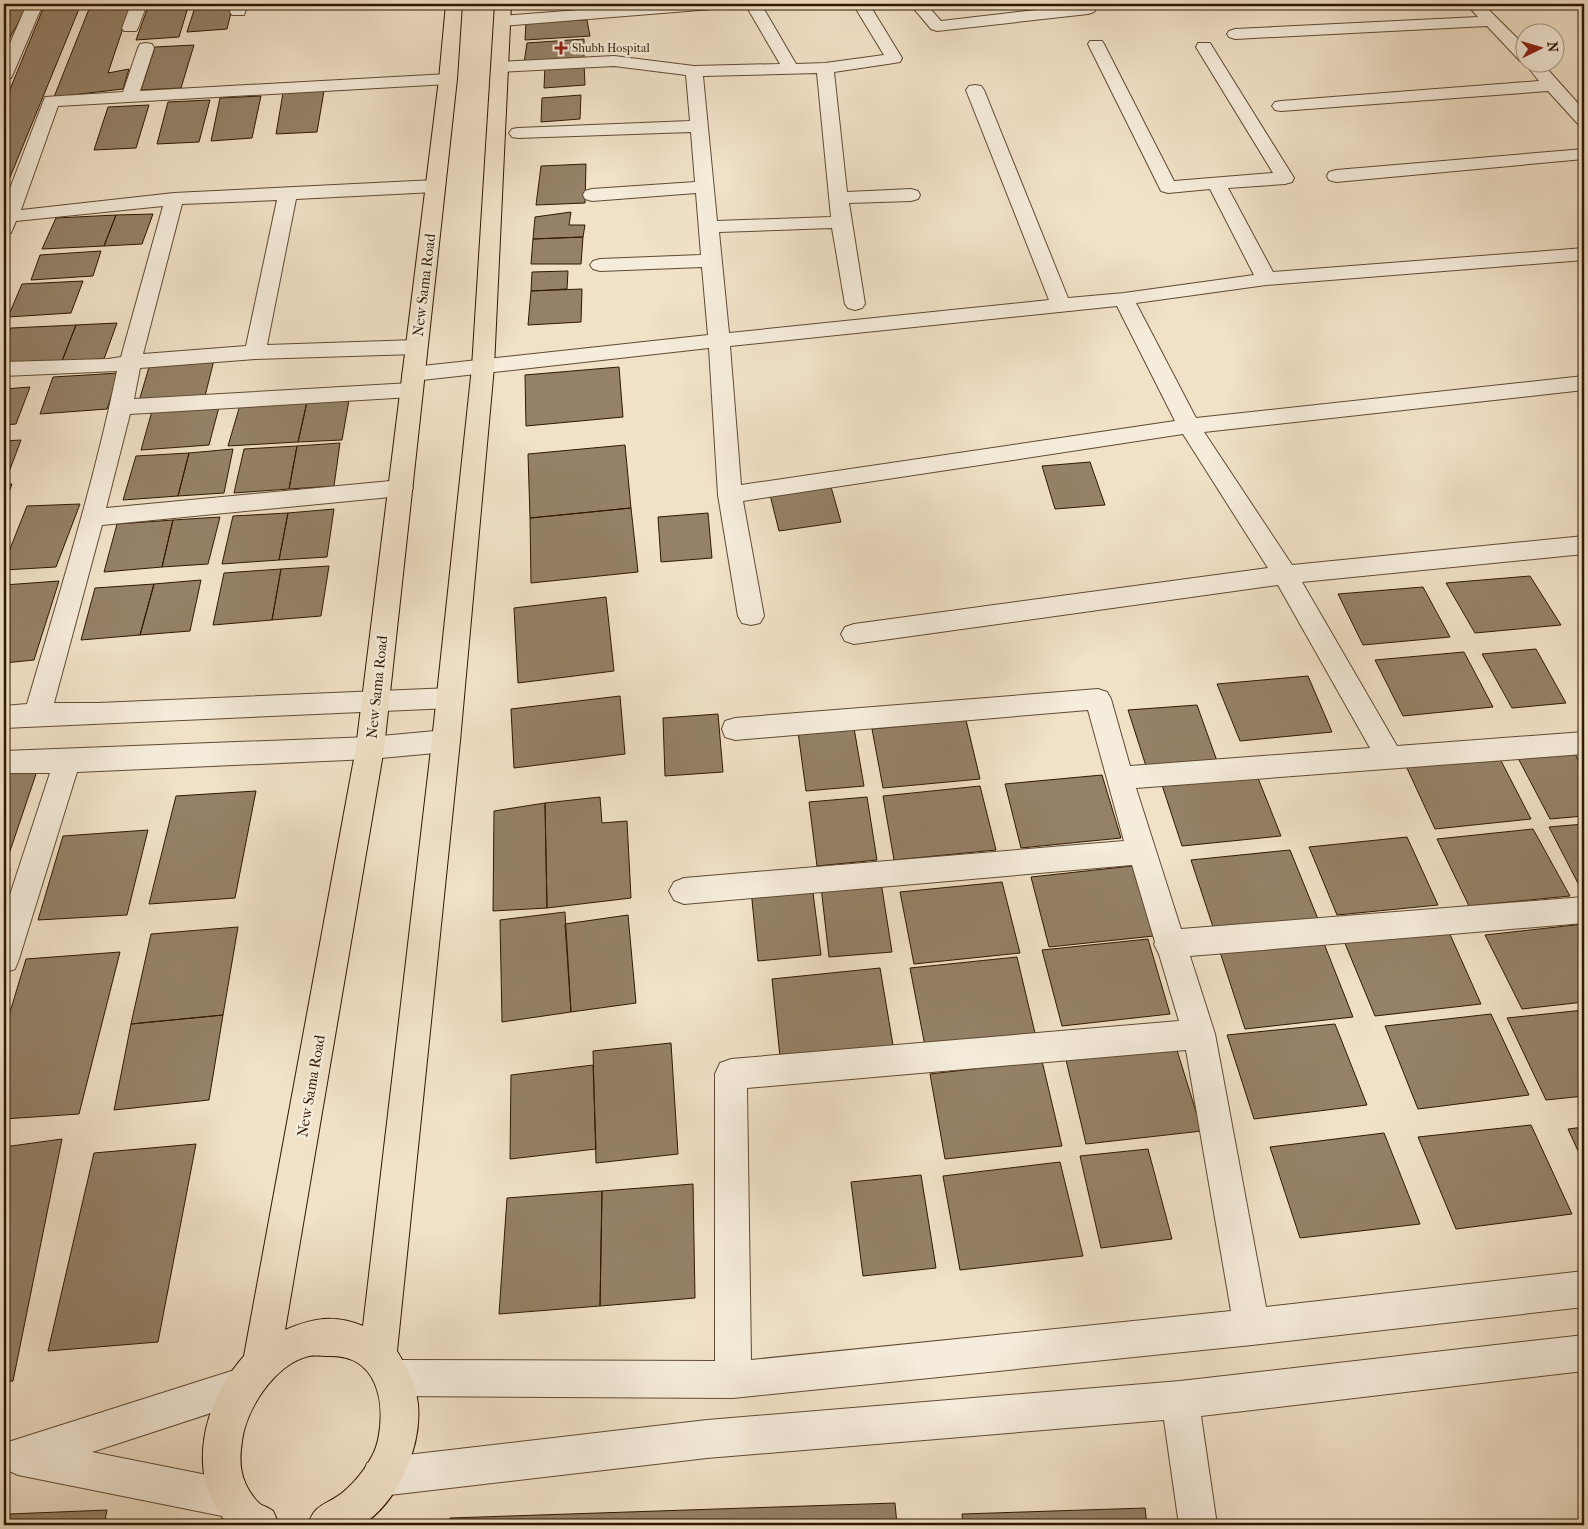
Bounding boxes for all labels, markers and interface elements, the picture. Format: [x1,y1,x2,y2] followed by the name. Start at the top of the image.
[1516,22,1566,72] north arrow
[554,41,568,55] marker: Shubh Hospital
[572,41,651,55] place label: Shubh Hospital
[1544,41,1561,53] text: N
[409,232,439,337] street label: New Sama Road
[363,634,391,739] street label: New Sama Road
[293,1033,329,1139] street label: New Sama Road

